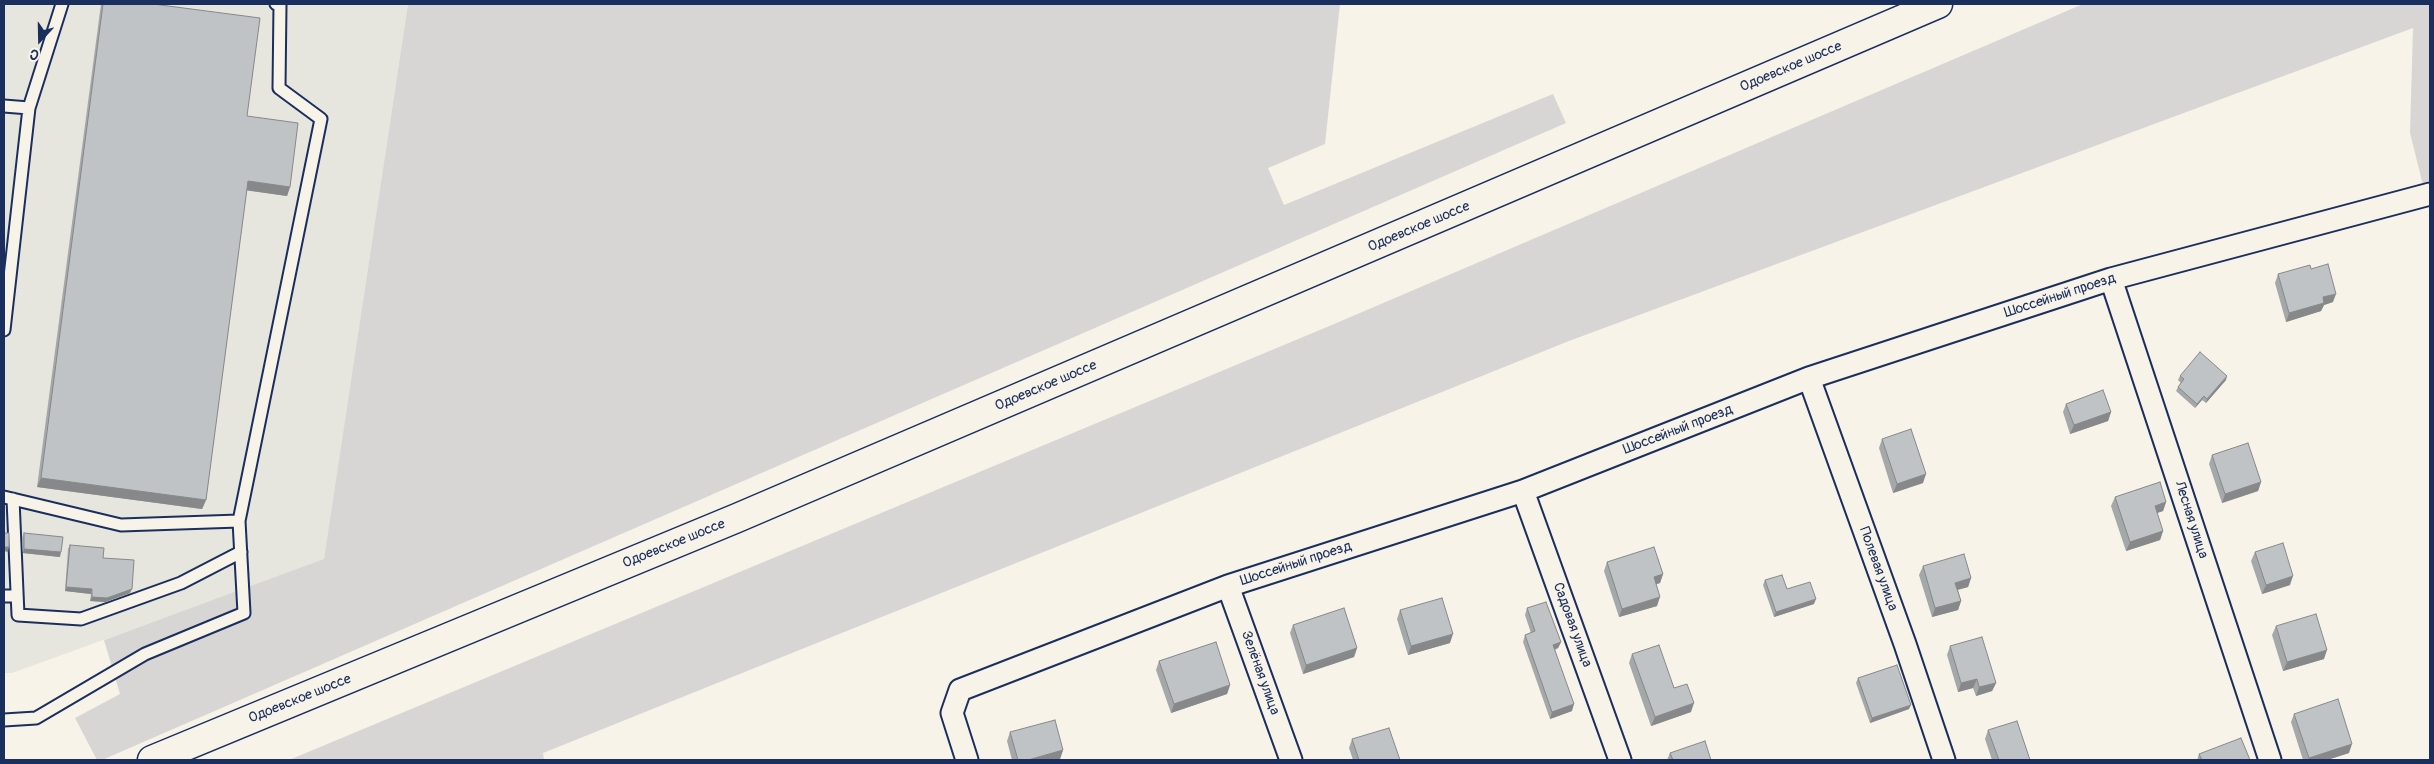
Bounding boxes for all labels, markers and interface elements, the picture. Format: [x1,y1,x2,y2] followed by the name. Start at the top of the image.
[15,15,65,65] north arrow
[1738,38,1844,96] street label: Одоевское шоссе
[27,45,42,64] text: С
[1366,198,1472,256] street label: Одоевское шоссе
[2002,270,2118,322] street label: Шоссейный проезд
[993,357,1099,415] street label: Одоевское шоссе
[1621,401,1735,459] street label: Шоссейный проезд
[2171,479,2211,561] street label: Лесная улица
[620,516,728,572] street label: Одоевское шоссе
[1855,525,1901,613] street label: Полевая улица
[1238,538,1354,590] street label: Шоссейный проезд
[1549,580,1595,670] street label: Садовая улица
[1237,629,1283,717] street label: Зелёная улица
[246,671,354,727] street label: Одоевское шоссе

